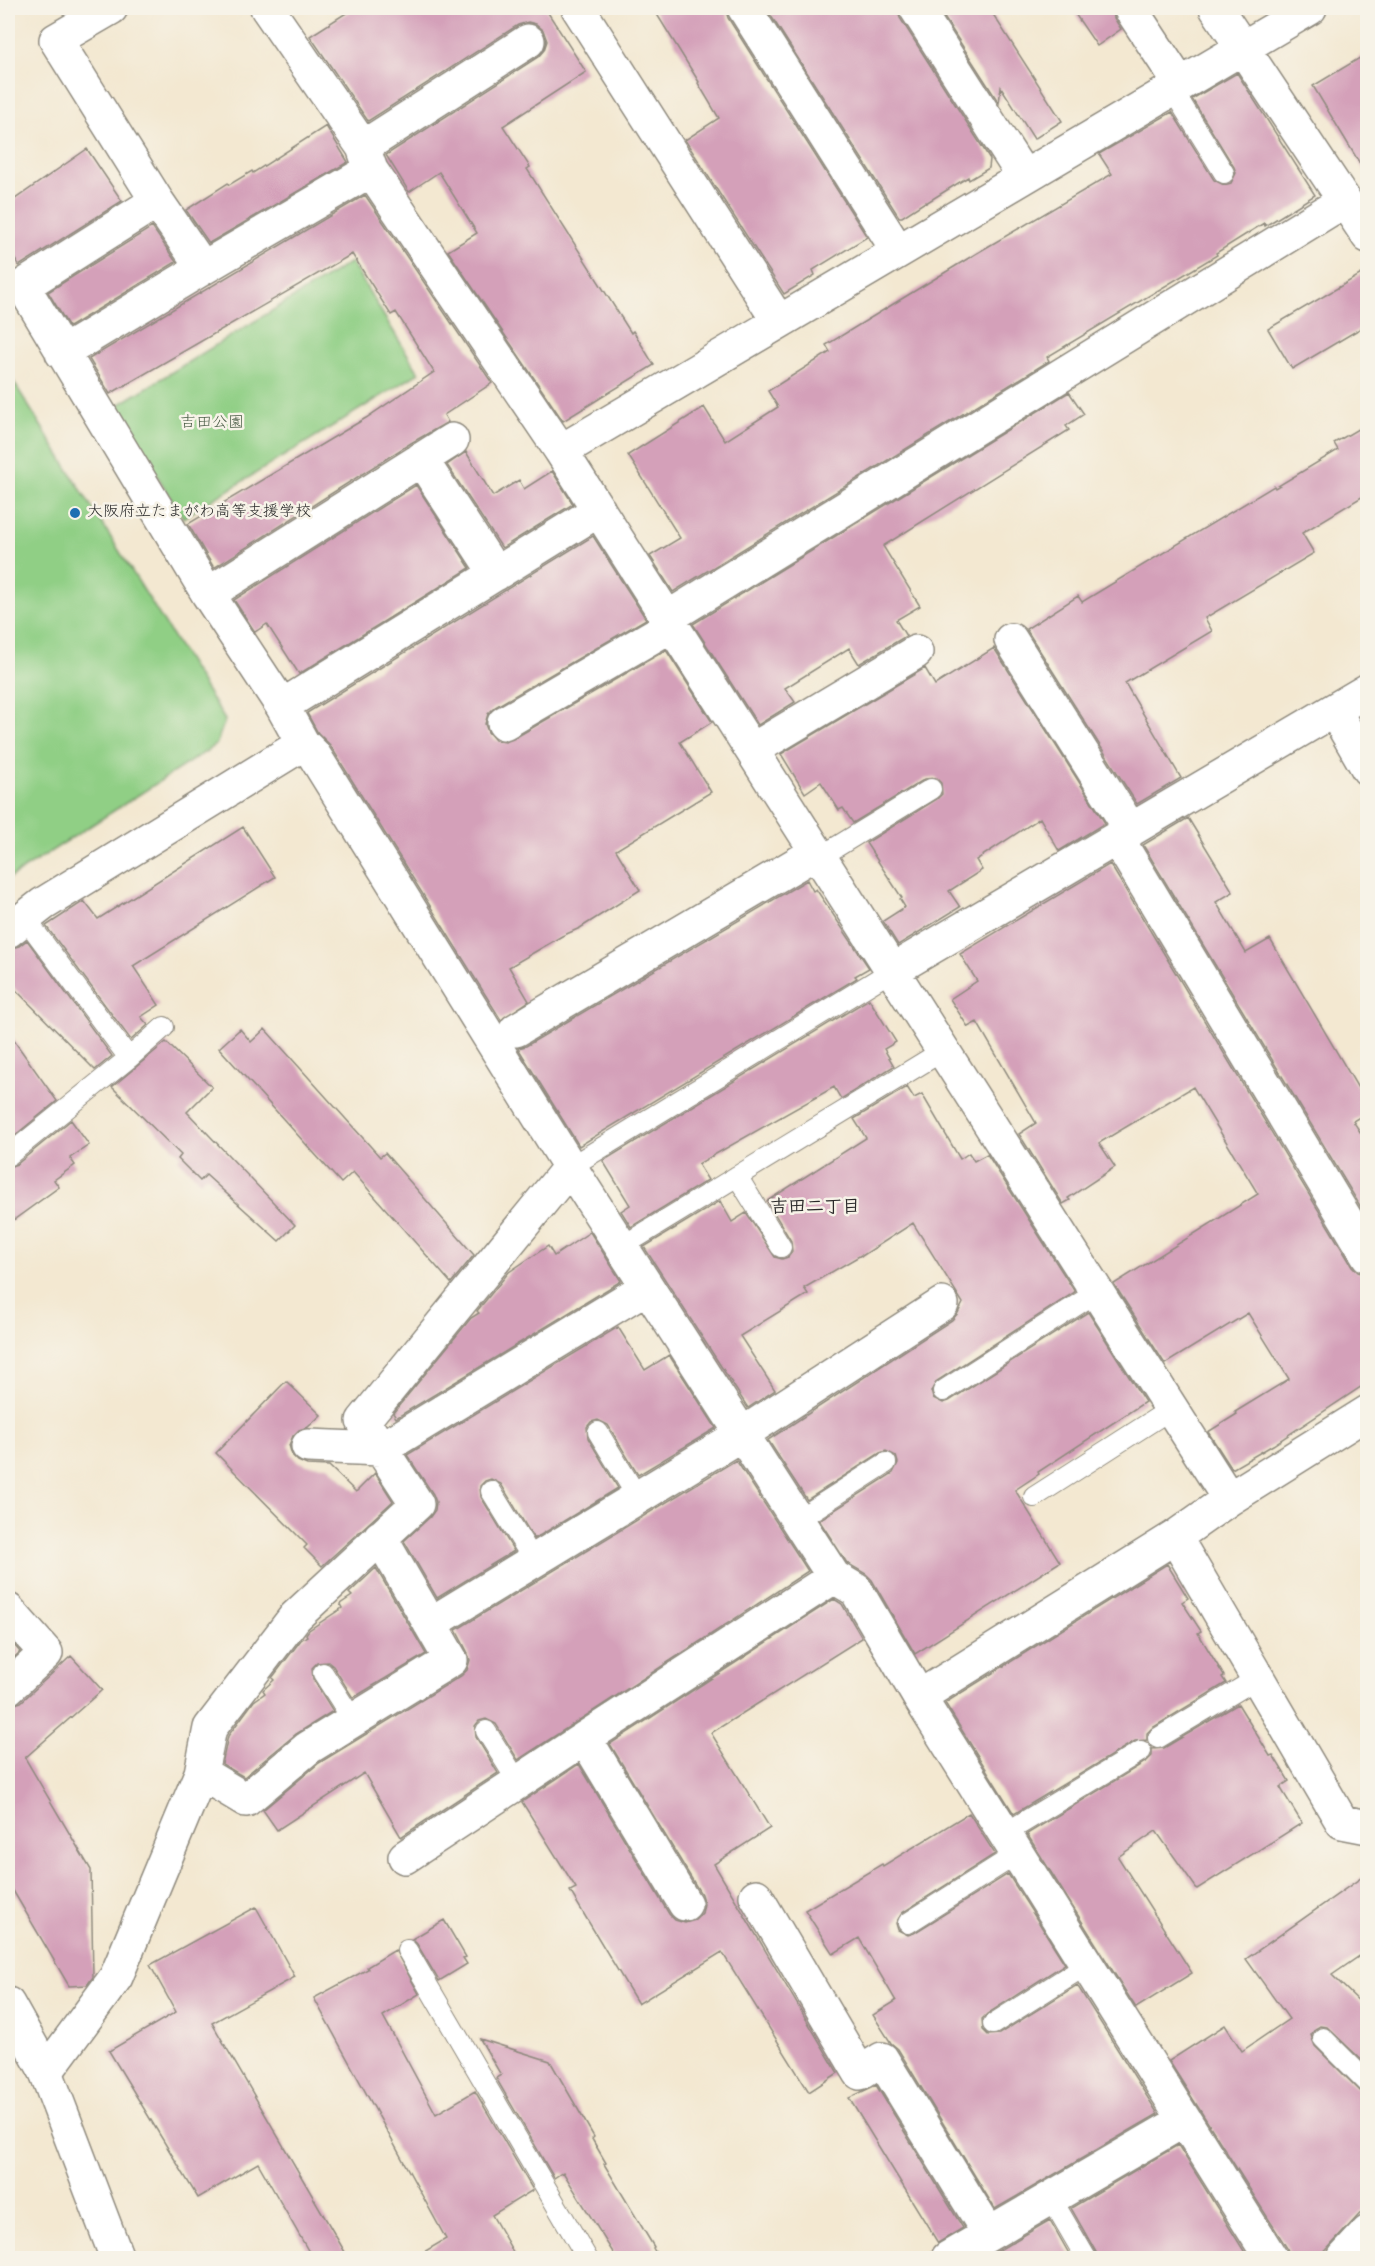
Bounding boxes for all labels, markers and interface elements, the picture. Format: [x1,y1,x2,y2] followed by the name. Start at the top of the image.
[180,414,244,434] park label: 吉田公園
[87,502,311,523] place label: 大阪府立たまがわ高等支援学校
[68,506,82,520] marker: 大阪府立たまがわ高等支援学校
[770,1197,860,1219] district label: 吉田二丁目

